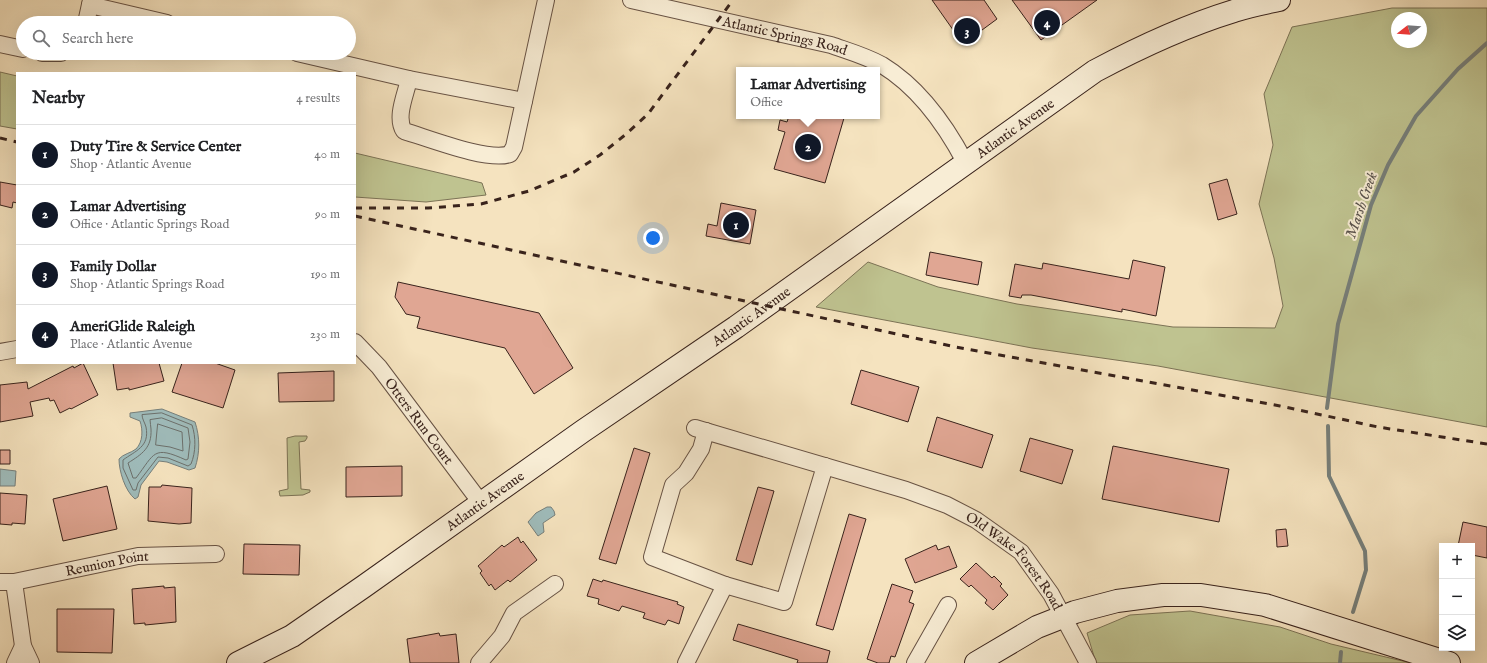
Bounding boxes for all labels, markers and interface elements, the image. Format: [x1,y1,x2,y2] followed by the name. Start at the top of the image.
[1034,8,1060,38] pin: 4
[1391,12,1427,48] north arrow
[720,13,850,60] street label: Atlantic Springs Road
[16,16,356,60] search box
[954,16,980,46] pin: 3
[30,27,52,49] icon: search
[62,29,133,48] text: Search here
[736,67,880,119] popup
[750,75,866,94] text: Lamar Advertising
[32,88,85,109] text: Nearby
[296,90,340,107] text: 4 results
[750,94,783,111] text: Office
[972,94,1059,163] street label: Atlantic Avenue
[795,132,821,162] pin: 2
[70,137,241,156] text: Duty Tire & Service Center
[43,146,47,163] text: 1
[314,146,340,163] text: 40 m
[70,156,191,173] text: Shop · Atlantic Avenue
[1341,170,1382,241] water label: Marsh Creek
[70,197,186,216] text: Lamar Advertising
[42,206,48,223] text: 2
[315,206,340,223] text: 90 m
[723,210,749,240] pin: 1
[70,216,229,233] text: Office · Atlantic Springs Road
[643,228,663,248] your location
[70,257,156,276] text: Family Dollar
[43,266,47,283] text: 3
[310,266,340,283] text: 190 m
[70,276,224,293] text: Shop · Atlantic Springs Road
[708,283,795,351] street label: Atlantic Avenue
[70,317,195,336] text: AmeriGlide Raleigh
[42,326,48,343] text: 4
[310,326,340,343] text: 230 m
[70,336,192,353] text: Place · Atlantic Avenue
[380,375,457,469] street label: Otters Run Court
[442,467,529,536] street label: Atlantic Avenue
[962,508,1066,614] street label: Old Wake Forest Road
[1439,543,1475,651] map controls
[1439,543,1475,579] button: +
[64,548,149,581] street label: Reunion Point
[1439,579,1475,615] button: −
[1439,615,1475,651] button: layers

